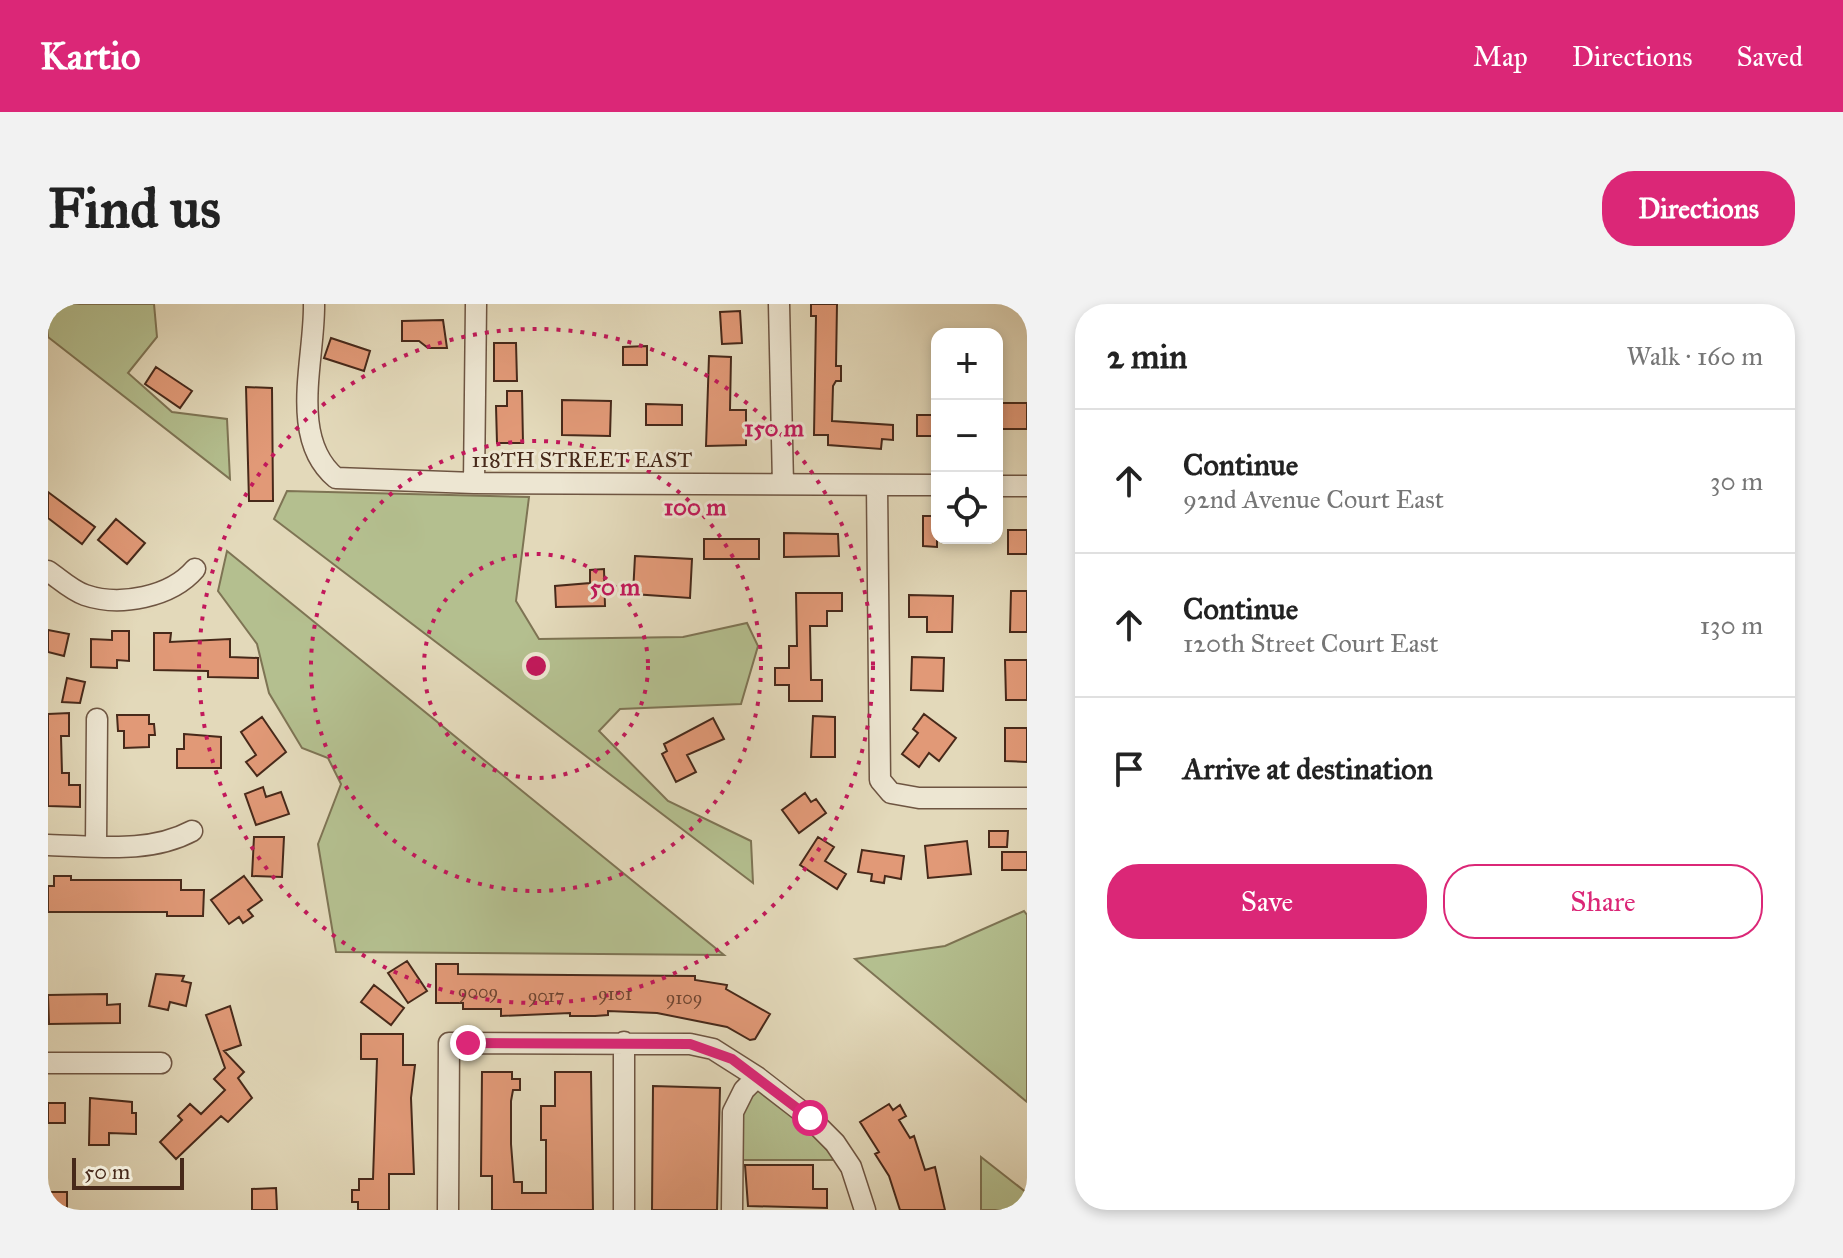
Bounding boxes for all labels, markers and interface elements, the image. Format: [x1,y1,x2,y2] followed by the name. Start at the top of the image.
[40,33,140,79] text: Kartio
[1473,39,1528,74] text: Map
[1572,39,1693,74] text: Directions
[1737,39,1803,74] text: Saved
[1602,171,1795,246] button: Directions
[48,174,221,242] text: Find us
[931,328,1003,544] map controls
[931,328,1003,400] button: +
[1107,336,1187,377] text: 2 min
[1627,340,1763,372] text: Walk · 160 m
[931,400,1003,472] button: −
[744,413,805,443] text: 150 m
[472,446,692,473] street label: 118TH STREET EAST
[1183,447,1298,483] text: Continue
[1107,459,1151,503] icon: ahead
[1710,465,1763,497] text: 30 m
[931,472,1003,544] button: locate
[1183,483,1444,515] text: 92nd Avenue Court East
[664,492,727,522] text: 100 m
[590,572,641,602] text: 50 m
[1183,591,1298,627] text: Continue
[1107,603,1151,647] icon: ahead
[1700,609,1763,641] text: 130 m
[1183,627,1438,659] text: 120th Street Court East
[522,652,550,680] centre of rings
[1107,747,1151,791] icon: arrive
[1183,751,1433,787] text: Arrive at destination
[1107,864,1427,939] button: Save
[1443,864,1763,939] button: Share
[458,981,498,1003] house number: 9009
[598,983,632,1005] house number: 9101
[528,985,564,1007] house number: 9017
[666,987,702,1009] house number: 9109
[450,1025,486,1061] route end
[792,1100,828,1136] route start
[72,1154,184,1190] scale bar
[84,1158,130,1185] text: 50 m

